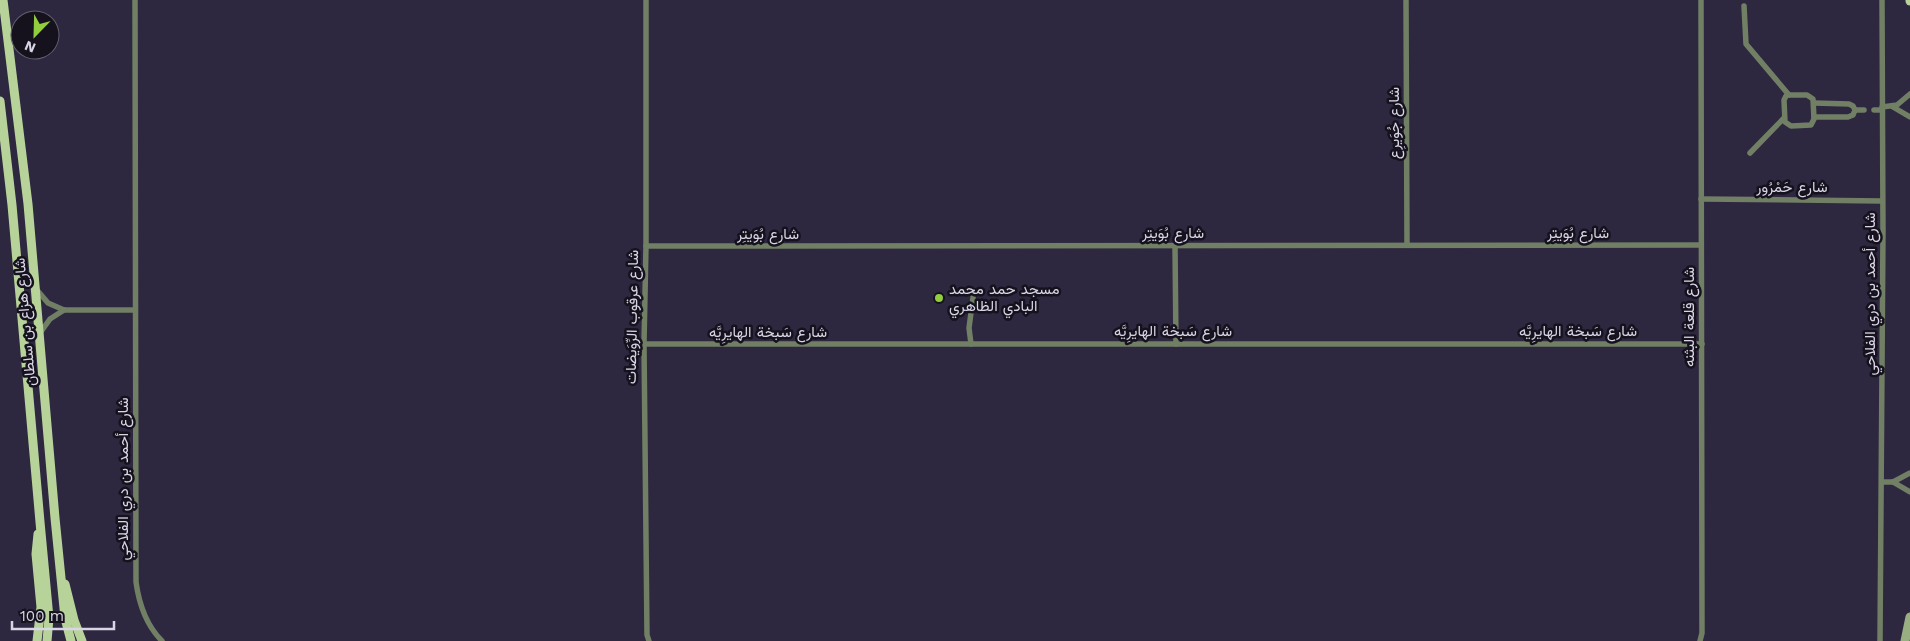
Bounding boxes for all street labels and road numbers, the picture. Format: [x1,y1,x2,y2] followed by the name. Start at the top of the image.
[1385,87,1406,159] street label: شارع جُوَيرِع
[1755,178,1828,198] street label: شارع حَمْرُور
[1861,212,1883,375] street label: شارع أحمد بن دري الفلاحي
[1141,224,1204,244] street label: شارع بُوَيتِر
[1546,224,1609,244] street label: شارع بُوَيتِر
[736,225,799,245] street label: شارع بُوَيتِر
[622,250,644,384] street label: شارع عرقوب الرِّوَيضات
[10,257,42,387] street label: شارع هزاع بن سلطان
[1680,267,1700,367] street label: شارع قلعة البثنه
[1114,322,1232,343] street label: شارع سَبخة الهايرِيَّه
[1519,322,1637,343] street label: شارع سَبخة الهايرِيَّه
[709,323,827,344] street label: شارع سَبخة الهايرِيَّه
[114,397,136,560] street label: شارع أحمد بن دري الفلاحي

